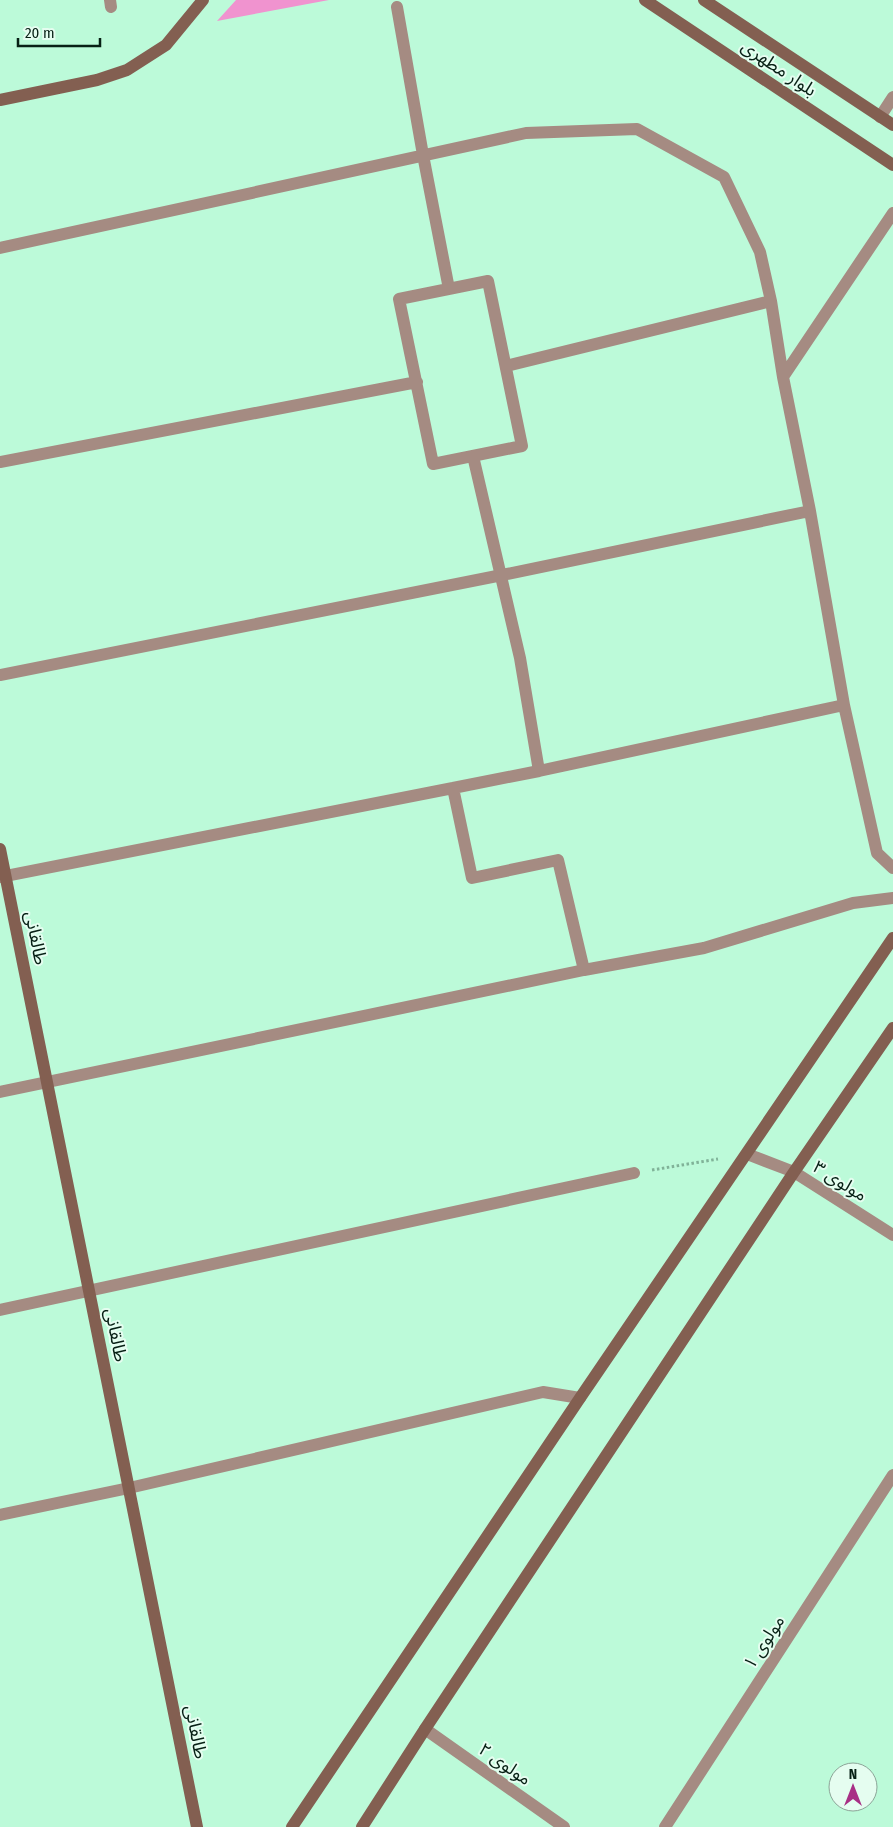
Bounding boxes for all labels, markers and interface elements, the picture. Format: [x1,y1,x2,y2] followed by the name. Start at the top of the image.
[18,15,100,47] scale bar
[25,24,55,42] text: 20 m
[737,35,821,101] street label: بلوار مطهری
[20,909,52,967] street label: طالقانی
[809,1156,871,1206] street label: مولوی ۳
[100,1306,132,1364] street label: طالقانی
[739,1611,789,1673] street label: مولوی ۱
[180,1703,212,1761] street label: طالقانی
[474,1738,536,1790] street label: مولوی ۲
[828,1762,878,1812] north arrow
[849,1766,857,1783] text: N

